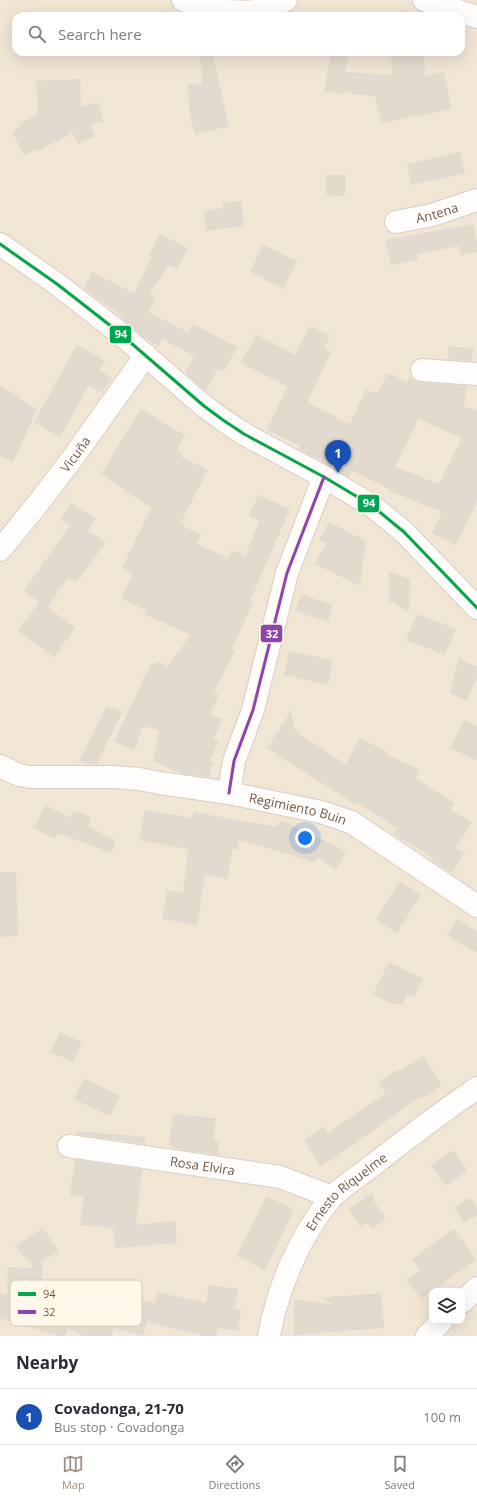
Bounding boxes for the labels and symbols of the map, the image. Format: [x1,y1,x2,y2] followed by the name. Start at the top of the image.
[414,198,460,227] street label: Antena
[109,325,132,344] line badge: 94
[115,326,128,341] text: 94
[56,432,95,476] street label: Vicuña
[325,440,351,473] pin: 1
[357,494,380,513] line badge: 94
[363,495,376,510] text: 94
[260,624,283,643] line badge: 32
[266,626,278,641] text: 32
[247,788,349,829] street label: Regimiento Buin
[295,828,315,848] your location
[301,1148,391,1234] street label: Ernesto Riquelme
[169,1152,236,1179] street label: Rosa Elvira
[10,1280,142,1326] legend
[43,1286,56,1301] text: 94
[43,1304,56,1319] text: 32

